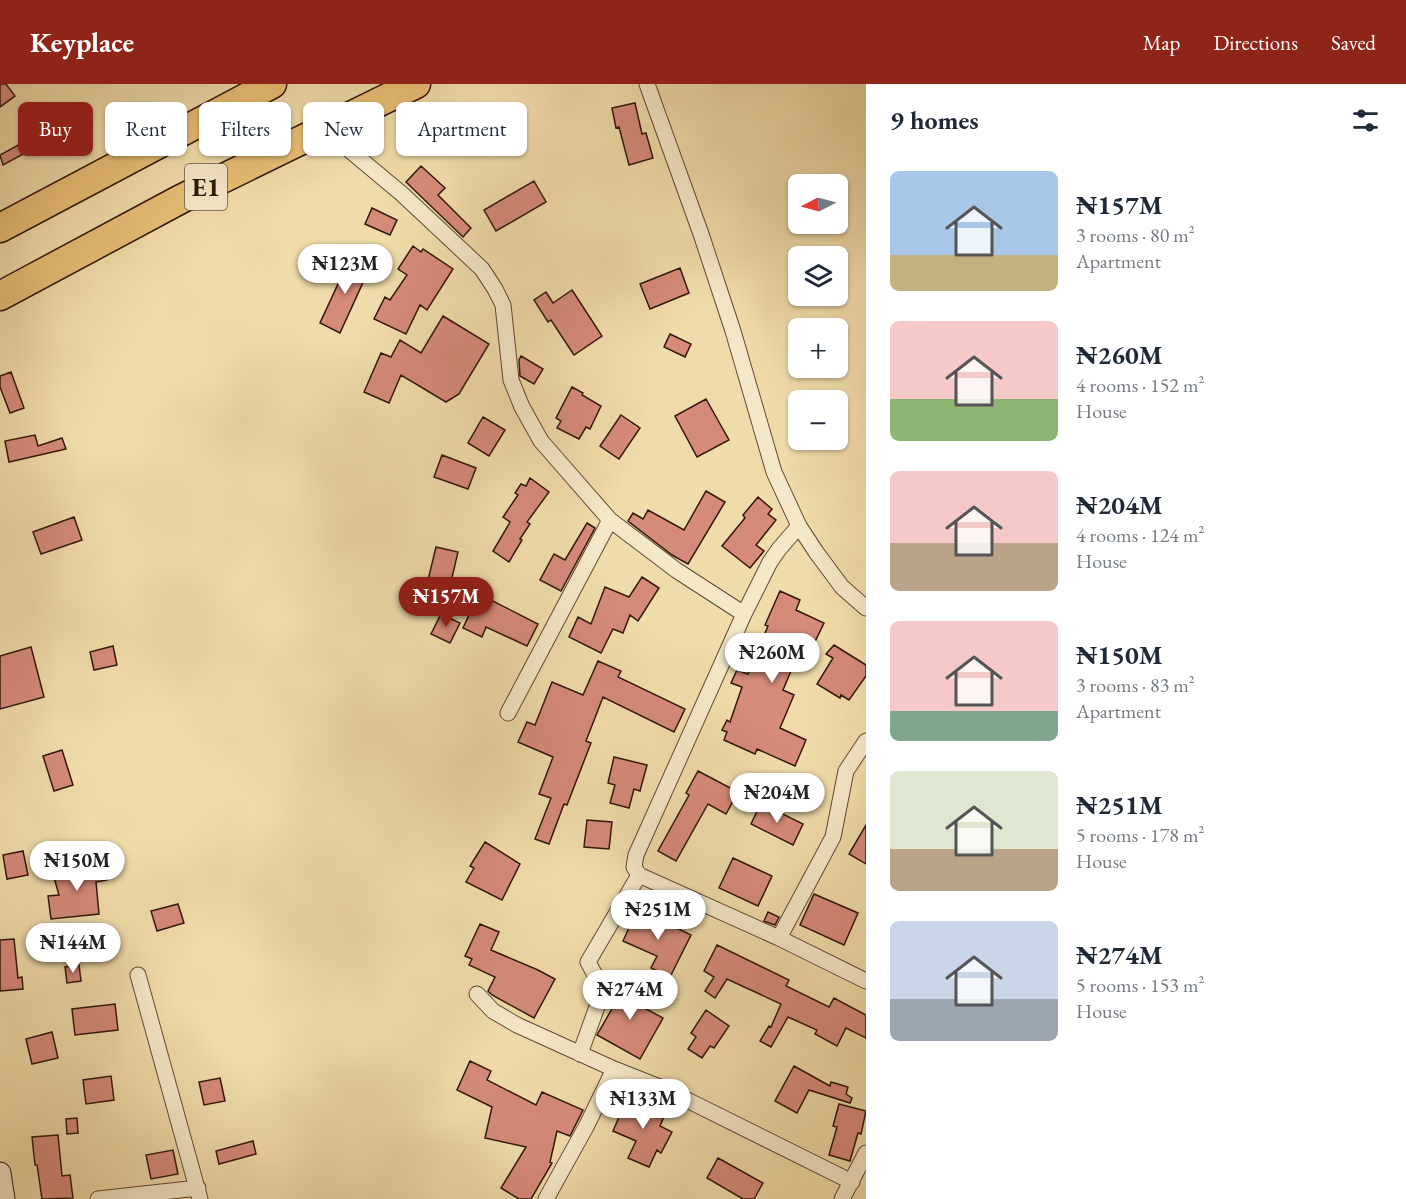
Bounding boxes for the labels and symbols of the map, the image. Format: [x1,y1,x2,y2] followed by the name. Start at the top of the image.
[185,164,227,210] road number: E1
[788,174,848,234] north arrow
[303,244,387,295] pin: ₦123M
[404,577,488,628] pin: ₦157M
[730,633,814,684] pin: ₦260M
[735,773,819,824] pin: ₦204M
[35,841,119,892] pin: ₦150M
[616,890,700,941] pin: ₦251M
[31,923,115,974] pin: ₦144M
[588,970,672,1021] pin: ₦274M
[601,1079,685,1130] pin: ₦133M

